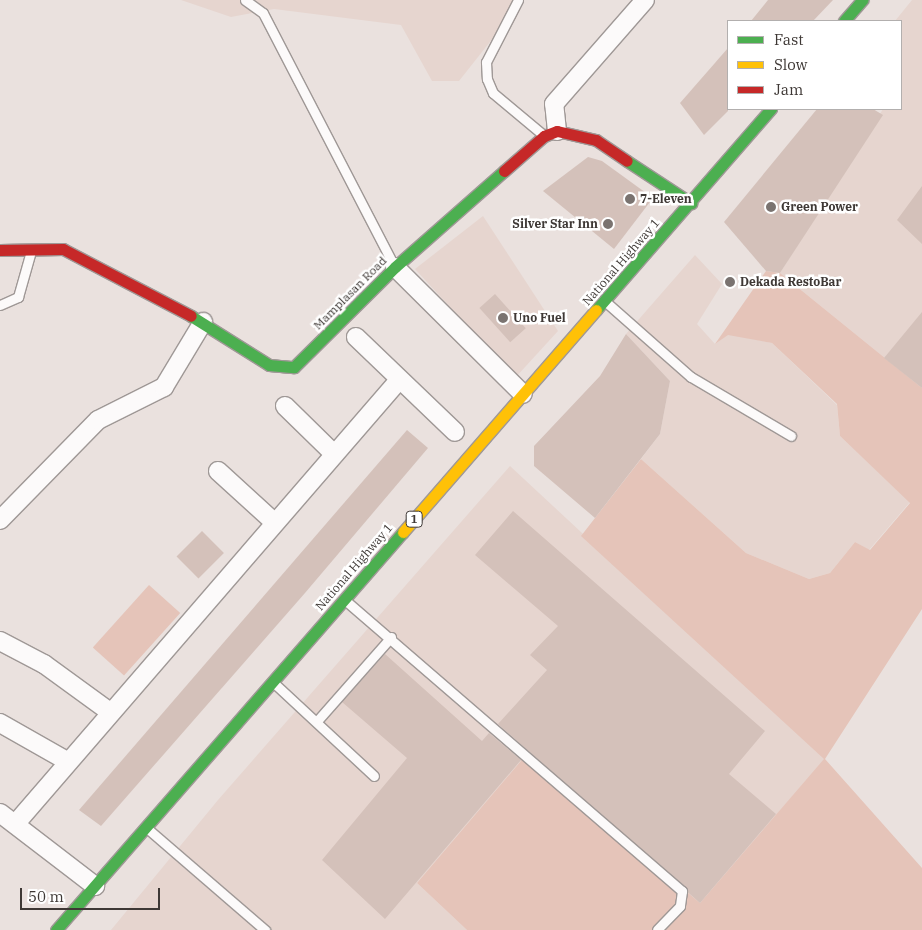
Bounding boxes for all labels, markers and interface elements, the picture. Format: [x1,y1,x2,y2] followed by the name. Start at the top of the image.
[727,20,902,110] legend
[774,30,804,49] text: Fast
[774,55,807,74] text: Slow
[774,80,803,99] text: Jam
[640,192,692,206] place label: 7-Eleven
[624,193,636,205] marker: 7-Eleven
[781,200,858,214] place label: Green Power
[765,201,777,213] marker: Green Power
[579,216,663,308] street label: National Highway 1
[512,217,598,231] place label: Silver Star Inn
[602,218,614,230] marker: Silver Star Inn
[310,253,390,333] street label: Mamplasan Road
[740,275,841,289] place label: Dekada RestoBar
[724,276,736,288] marker: Dekada RestoBar
[513,311,566,325] place label: Uno Fuel
[497,312,509,324] marker: Uno Fuel
[405,510,423,528] road number: 1
[312,521,396,613] street label: National Highway 1
[22,878,162,910] scale bar
[28,887,64,906] text: 50 m

